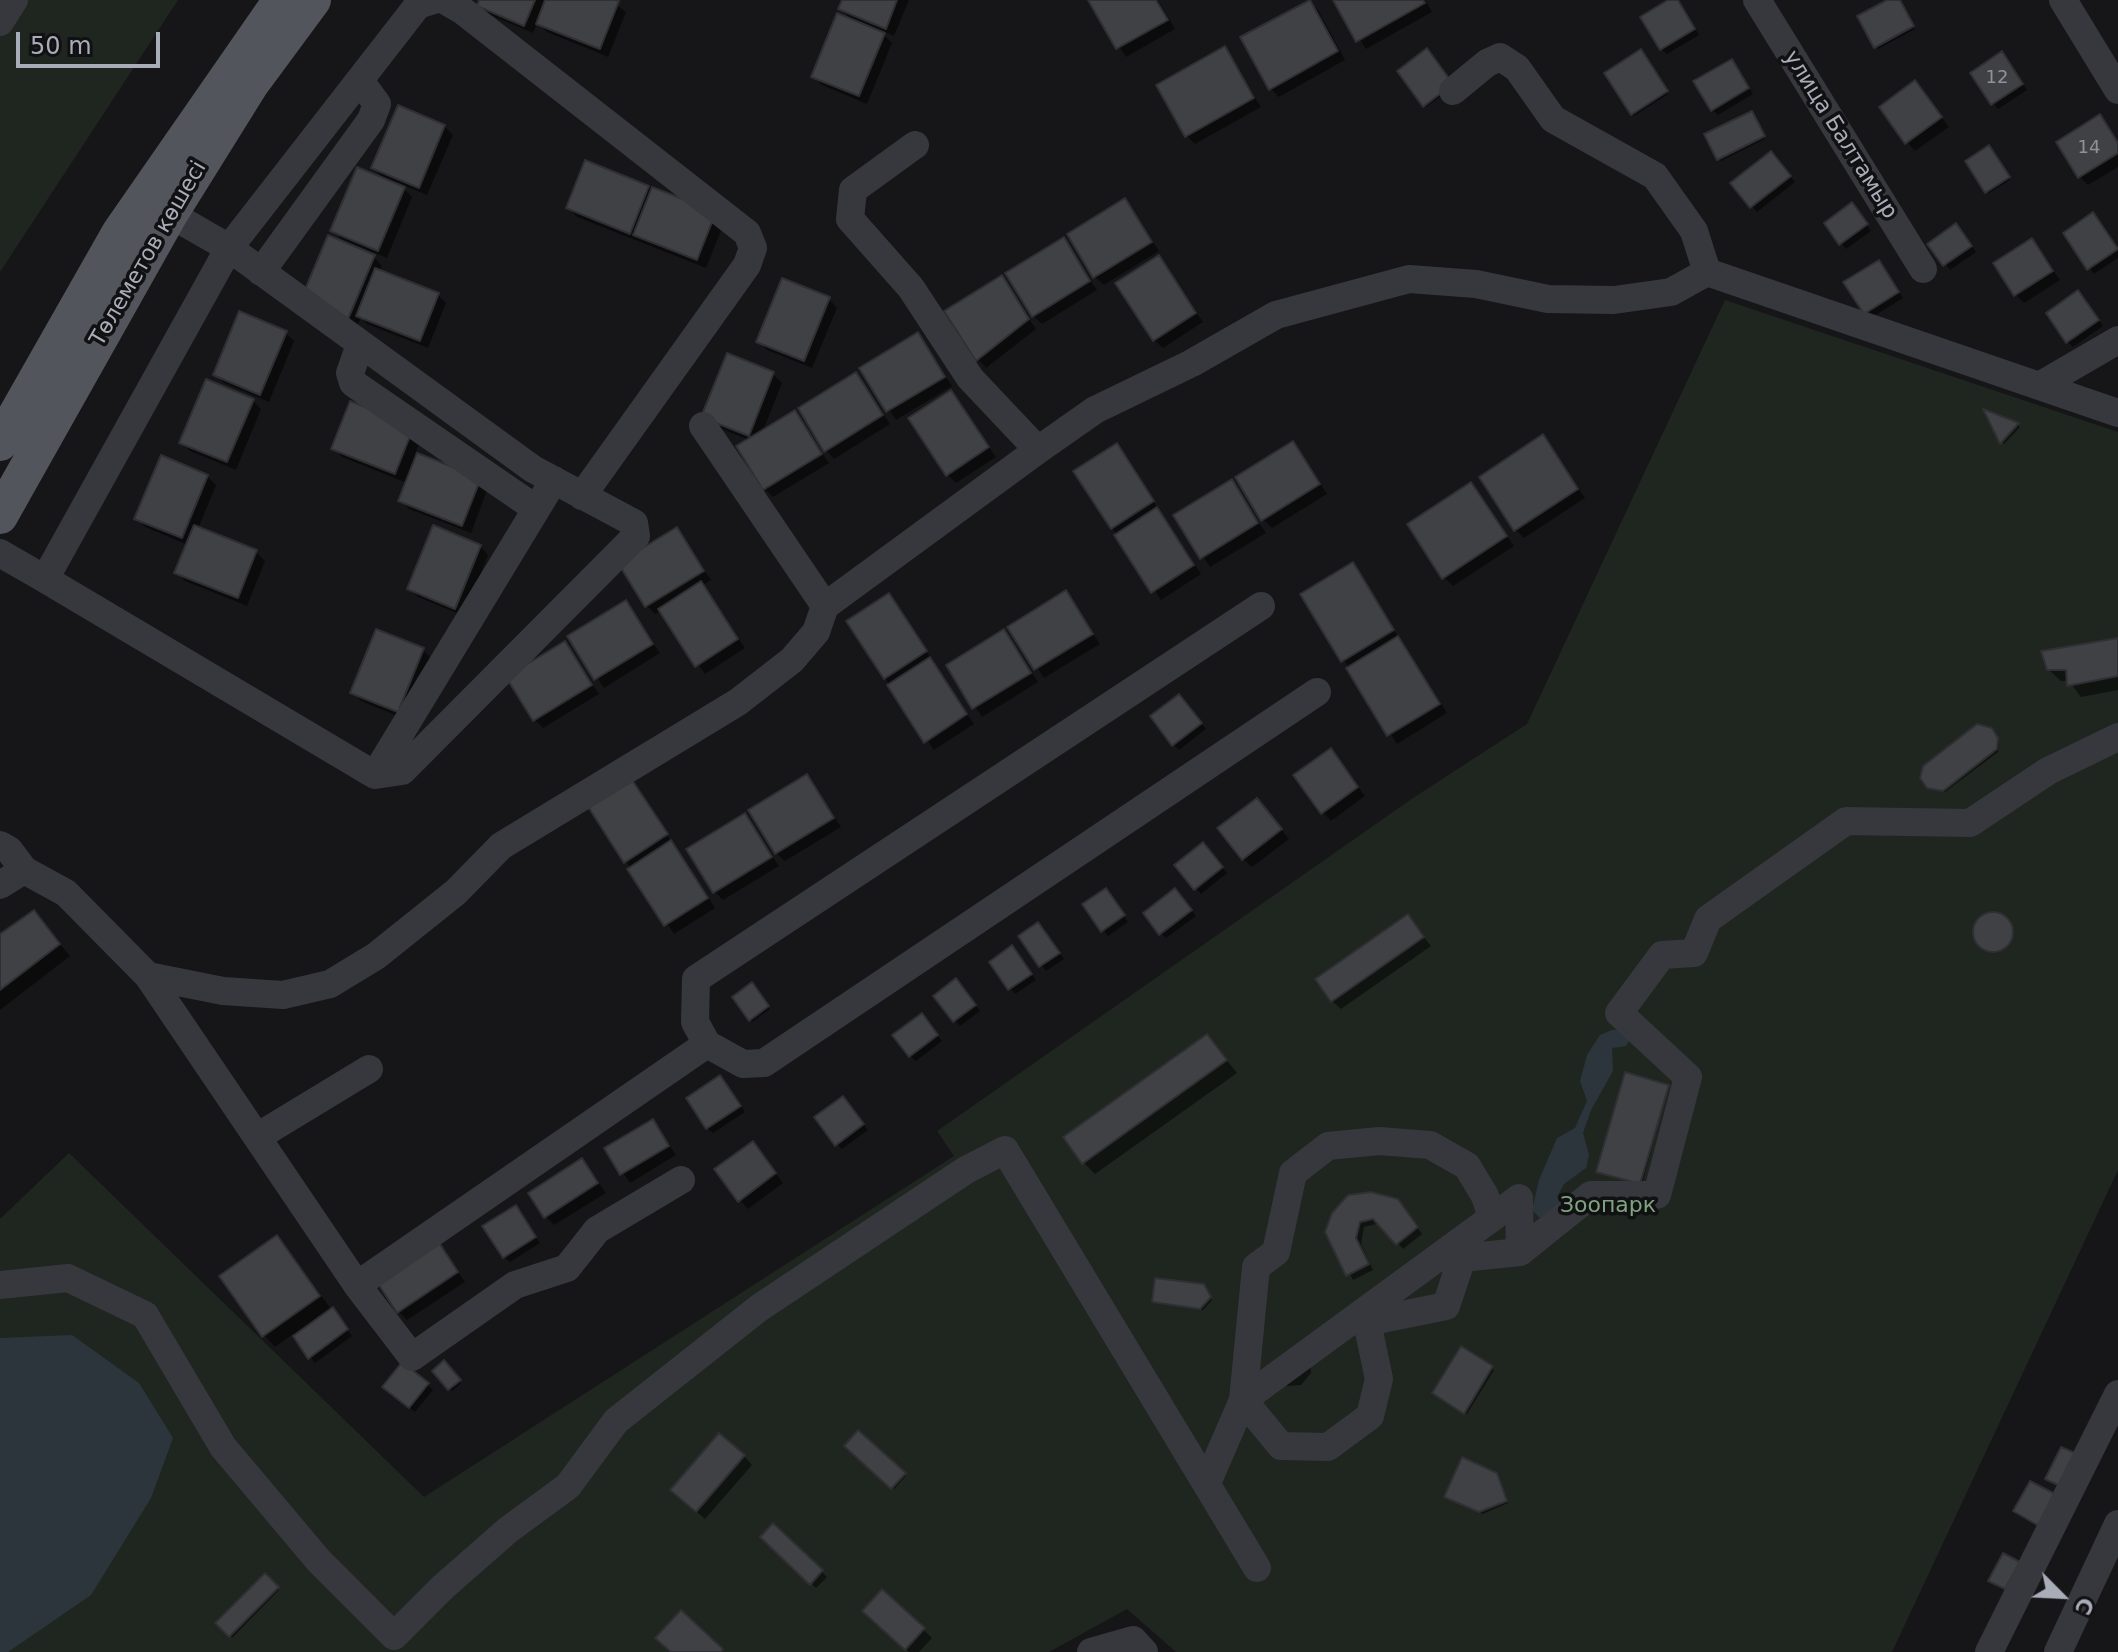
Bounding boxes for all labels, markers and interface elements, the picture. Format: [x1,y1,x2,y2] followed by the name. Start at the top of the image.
[20,16,164,66] scale bar
[30,32,92,60] text: 50 m
[1777,46,1903,224] street label: улица Балтамыр
[1986,67,2008,89] house number: 12
[2078,137,2100,159] house number: 14
[85,157,213,351] street label: Төлеметов көшесі
[1560,1193,1656,1219] park label: Зоопарк
[2022,1556,2102,1636] north arrow
[2070,1594,2099,1618] text: С

